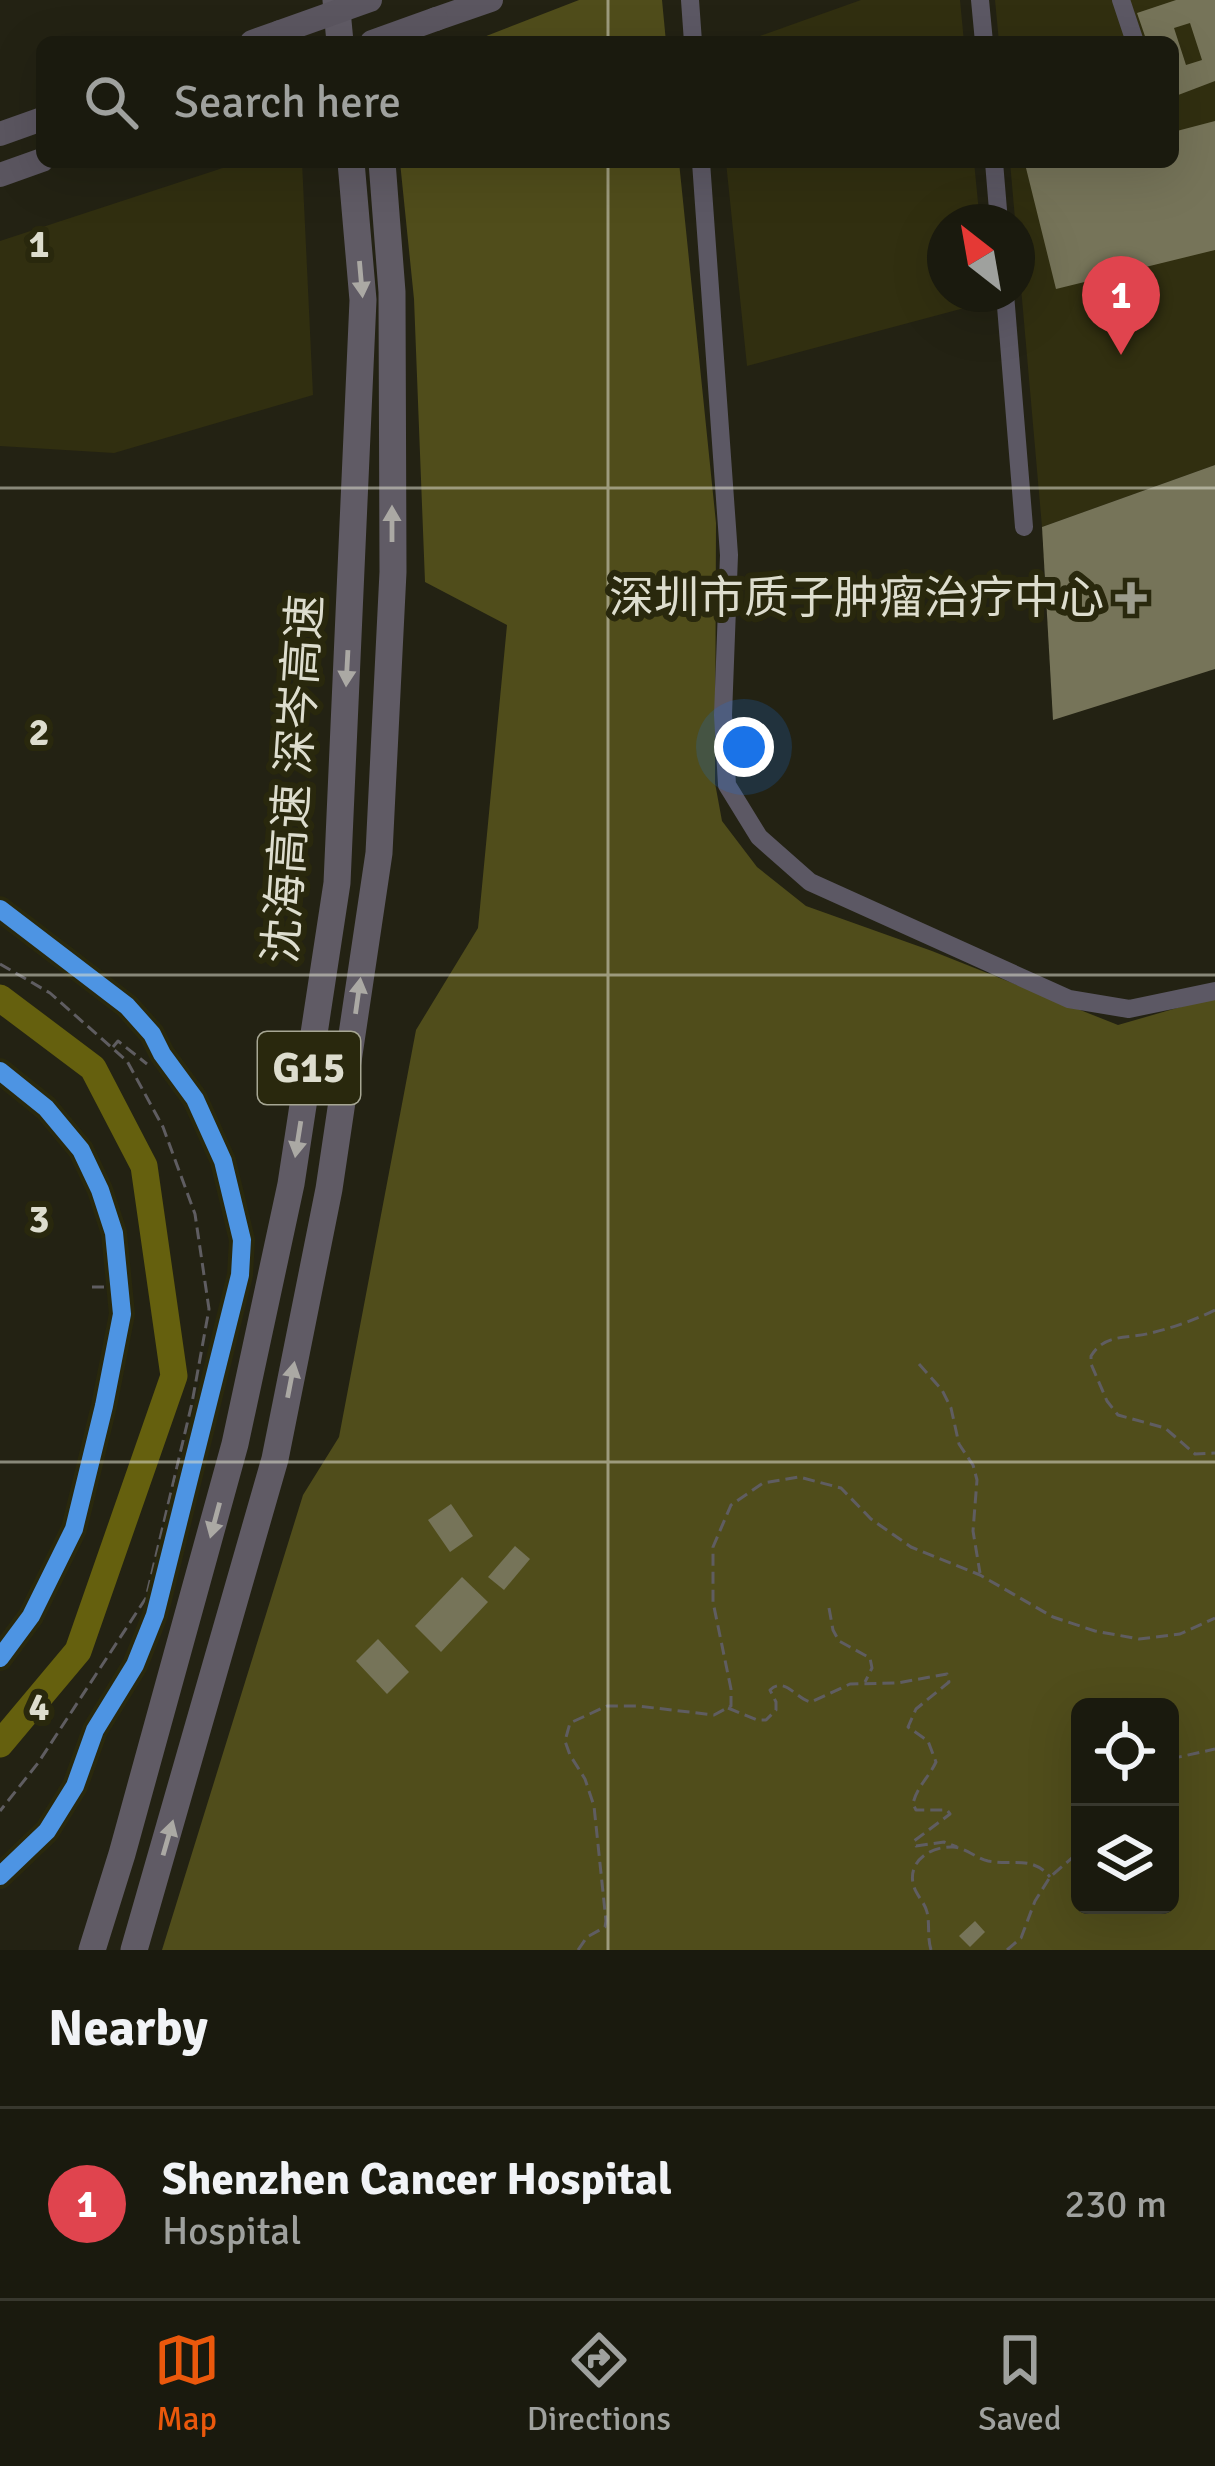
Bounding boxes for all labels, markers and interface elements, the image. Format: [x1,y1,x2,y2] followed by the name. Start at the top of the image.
[36,36,1179,168] search box
[78,69,144,135] icon: search
[174,75,401,130] text: Search here
[927,204,1035,312] north arrow
[28,220,50,268] text: 1
[1082,256,1160,355] pin: 1
[352,260,371,298] one-way arrow
[382,504,402,542] one-way arrow
[609,571,1104,626] place label: 深圳市质子肿瘤治疗中心
[1115,582,1147,614] marker: 深圳市质子肿瘤治疗中心
[254,593,334,965] street label: 沈海高速 深岑高速
[337,650,356,688] one-way arrow
[28,708,50,756] text: 2
[714,717,774,777] your location
[349,977,368,1015] one-way arrow
[258,1032,360,1104] road number: G15
[288,1121,307,1158] one-way arrow
[28,1195,50,1243] text: 3
[282,1361,301,1399] one-way arrow
[204,1501,223,1538] one-way arrow
[28,1683,50,1731] text: 4
[1071,1698,1179,1914] map controls
[1071,1698,1179,1806] button: locate
[1071,1806,1179,1914] button: layers
[160,1819,178,1856] one-way arrow
[48,1997,208,2060] text: Nearby
[162,2152,672,2207] text: Shenzhen Cancer Hospital
[76,2180,98,2228] text: 1
[1064,2180,1167,2228] text: 230 m
[162,2207,302,2255] text: Hospital
[154,2327,220,2440] tab: Map
[527,2327,671,2440] tab: Directions
[978,2327,1061,2440] tab: Saved

